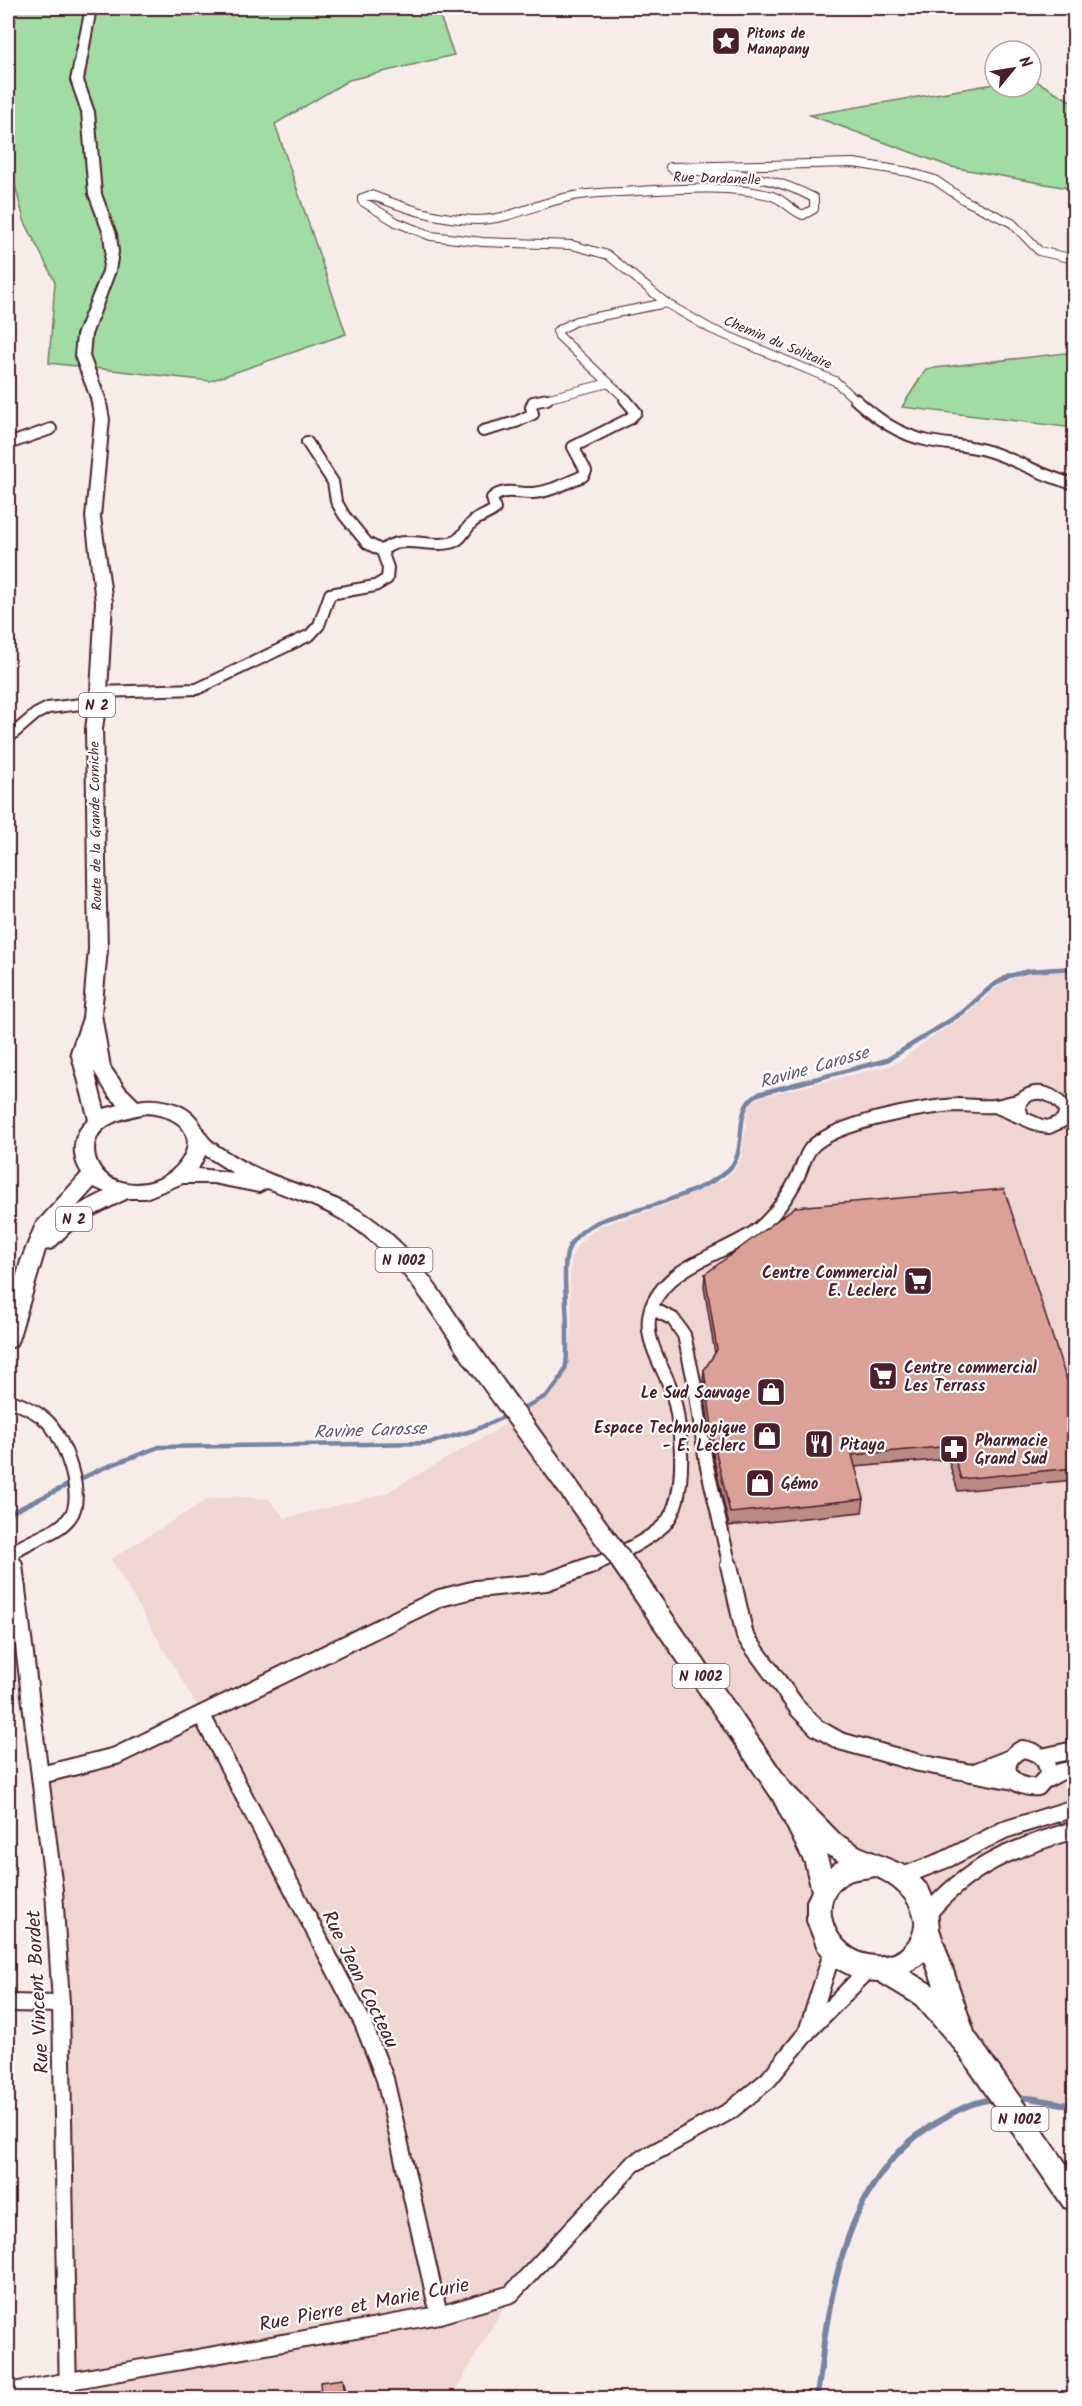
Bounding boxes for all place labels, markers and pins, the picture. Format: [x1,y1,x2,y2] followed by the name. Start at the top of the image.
[747,23,810,61] place label: Pitons de Manapany
[710,25,742,57] place icon: Pitons de Manapany
[762,1261,898,1304] place label: Centre Commercial E. Leclerc
[902,1265,934,1297] supermarket icon: Centre Commercial E. Leclerc
[904,1356,1038,1399] place label: Centre commercial Les Terrass
[867,1360,899,1392] supermarket icon: Centre commercial Les Terrass
[755,1376,787,1408] shop icon: Le Sud Sauvage
[641,1381,750,1406] place label: Le Sud Sauvage
[594,1416,746,1459] place label: Espace Technologique - E. Leclerc
[751,1420,783,1452] shop icon: Espace Technologique - E. Leclerc
[803,1428,835,1460] restaurant icon: Pitaya
[975,1429,1048,1472] place label: Pharmacie Grand Sud
[840,1433,885,1458] place label: Pitaya
[938,1433,970,1465] pharmacy icon: Pharmacie Grand Sud
[744,1467,776,1499] shop icon: Gémo
[781,1472,818,1497] place label: Gémo

